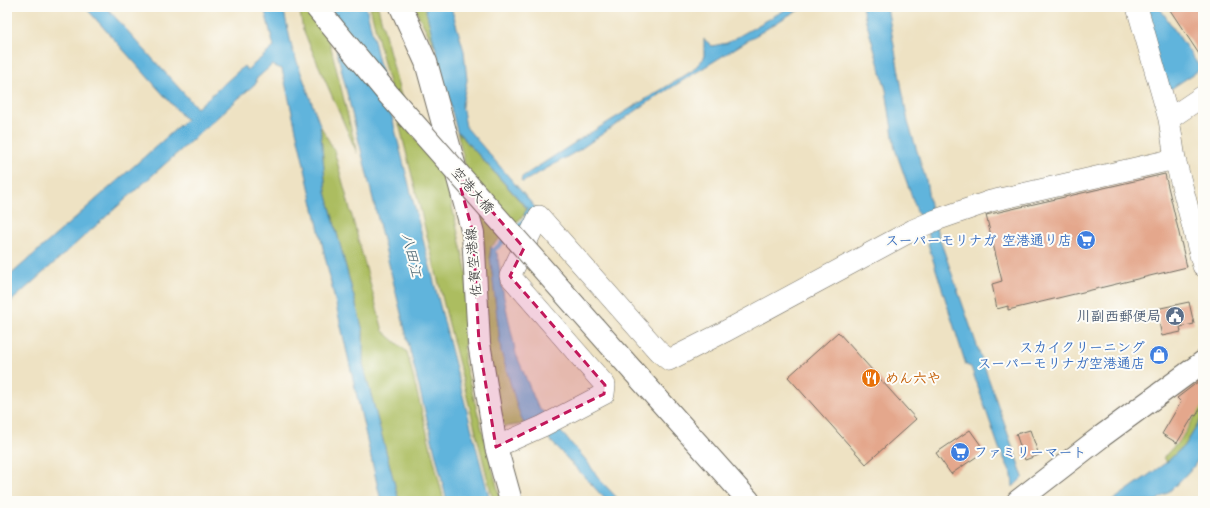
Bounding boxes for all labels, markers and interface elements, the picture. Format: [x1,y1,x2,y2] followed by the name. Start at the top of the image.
[446,163,498,218] street label: 空港大橋
[461,226,487,298] street label: 佐賀空港線
[1075,229,1097,251] supermarket icon: スーパーモリナガ 空港通り店
[396,231,427,280] water label: 八田江
[885,231,1072,251] place label: スーパーモリナガ 空港通り店
[1164,305,1186,327] public building icon: 川副西郵便局
[1077,307,1161,327] place label: 川副西郵便局
[978,338,1145,374] place label: スカイクリーニング スーパーモリナガ空港通店
[1148,344,1170,366] shop icon: スカイクリーニング スーパーモリナガ空港通店
[860,367,882,389] restaurant icon: めん六や
[885,369,941,389] place label: めん六や
[949,441,971,463] supermarket icon: ファミリーマート
[974,443,1087,463] place label: ファミリーマート

